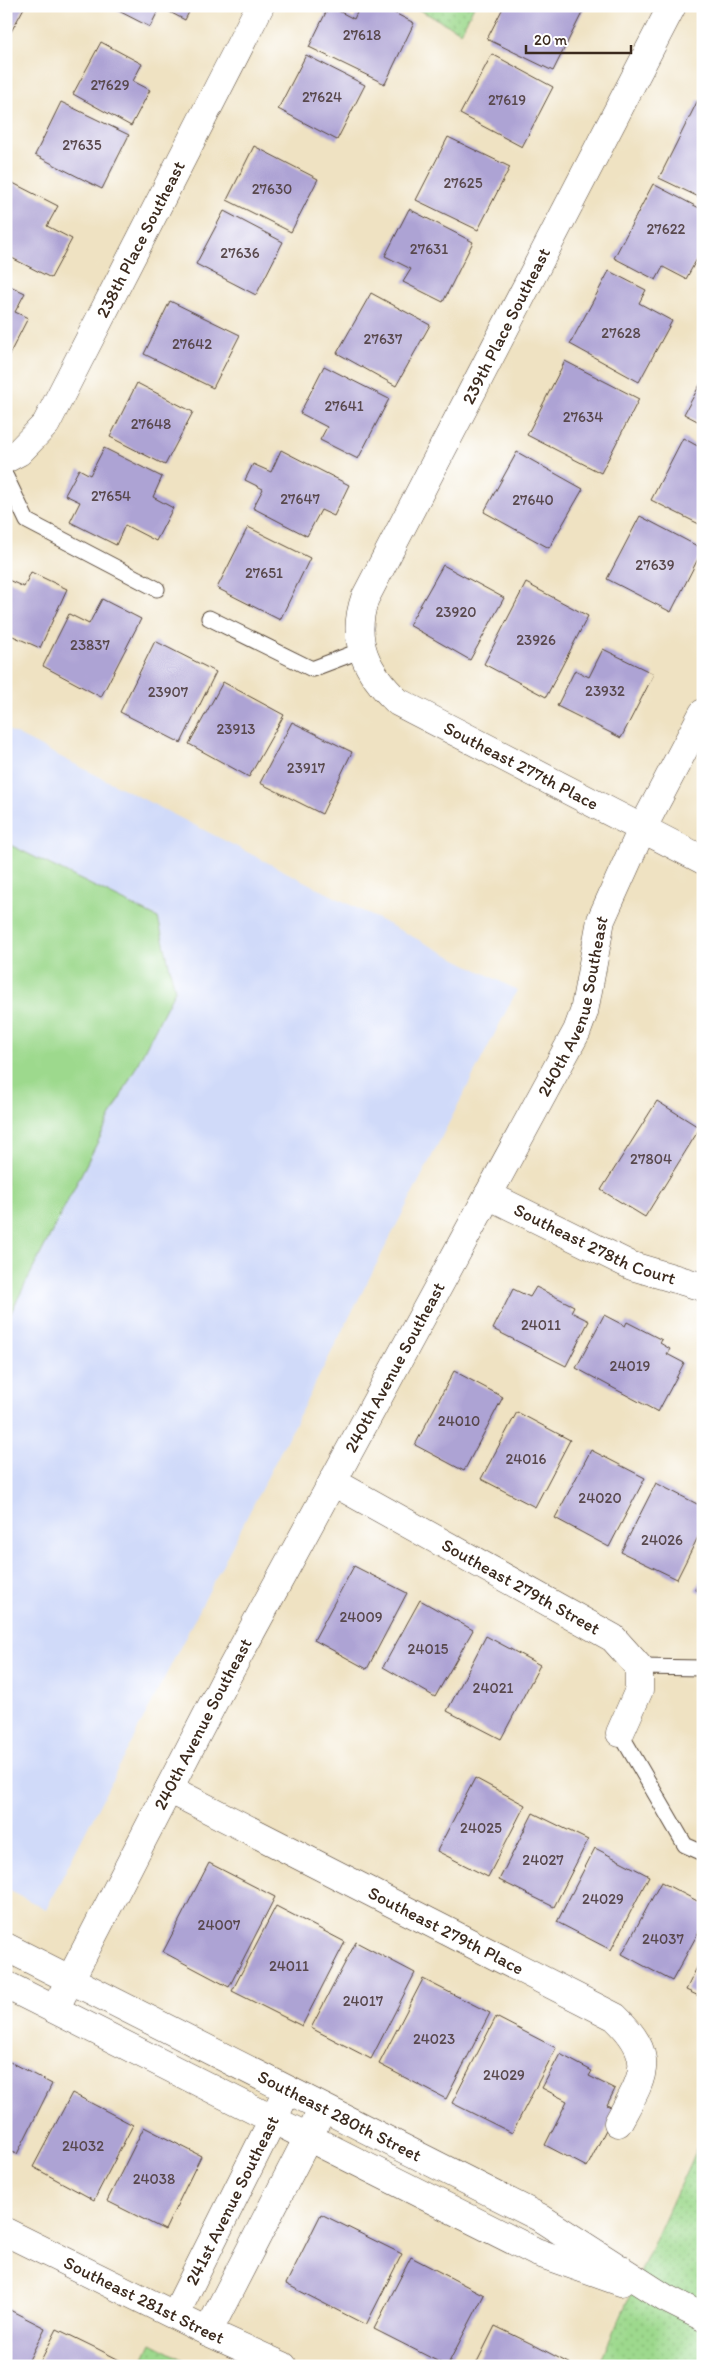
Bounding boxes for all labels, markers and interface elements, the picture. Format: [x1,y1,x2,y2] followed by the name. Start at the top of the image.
[526,22,632,54] scale bar
[343,26,381,44] house number: 27618
[534,31,568,49] text: 20 m
[90,76,130,94] house number: 27629
[302,88,342,106] house number: 27624
[488,91,526,109] house number: 27619
[62,136,102,154] house number: 27635
[91,157,190,322] street label: 238th Place Southeast
[443,174,483,192] house number: 27625
[252,180,292,198] house number: 27630
[646,220,686,238] house number: 27622
[410,240,448,258] house number: 27631
[220,244,260,262] house number: 27636
[457,244,555,408] street label: 239th Place Southeast
[601,324,641,342] house number: 27628
[364,330,403,348] house number: 27637
[172,335,212,353] house number: 27642
[324,397,364,415] house number: 27641
[563,408,603,426] house number: 27634
[131,415,171,433] house number: 27648
[91,487,131,505] house number: 27654
[280,490,320,508] house number: 27647
[512,491,554,509] house number: 27640
[635,556,675,574] house number: 27639
[245,564,283,582] house number: 27651
[435,603,477,621] house number: 23920
[516,631,556,649] house number: 23926
[70,636,111,654] house number: 23837
[585,682,625,700] house number: 23932
[148,683,189,701] house number: 23907
[440,717,602,815] street label: Southeast 277th Place
[216,720,256,738] house number: 23913
[287,759,326,777] house number: 23917
[533,912,613,1100] street label: 240th Avenue Southeast
[630,1150,672,1168] house number: 27804
[510,1199,679,1289] street label: Southeast 278th Court
[339,1278,450,1456] street label: 240th Avenue Southeast
[521,1316,561,1334] house number: 24011
[610,1357,651,1375] house number: 24019
[438,1412,480,1430] house number: 24010
[505,1450,547,1468] house number: 24016
[578,1489,622,1507] house number: 24020
[641,1531,683,1549] house number: 24026
[438,1534,604,1640] street label: Southeast 279th Street
[339,1608,383,1626] house number: 24009
[149,1634,257,1814] street label: 240th Avenue Southeast
[408,1640,449,1658] house number: 24015
[473,1679,514,1697] house number: 24021
[460,1819,502,1837] house number: 24025
[522,1851,564,1869] house number: 24027
[364,1882,527,1979] street label: Southeast 279th Place
[582,1890,624,1908] house number: 24029
[198,1916,241,1934] house number: 24007
[642,1930,684,1948] house number: 24037
[269,1957,309,1975] house number: 24011
[343,1992,384,2010] house number: 24017
[413,2030,455,2048] house number: 24023
[254,2065,425,2167] street label: Southeast 280th Street
[483,2066,525,2084] house number: 24029
[181,2112,284,2289] street label: 241st Avenue Southeast
[62,2137,104,2155] house number: 24032
[133,2170,175,2188] house number: 24038
[60,2251,228,2349] street label: Southeast 281st Street

